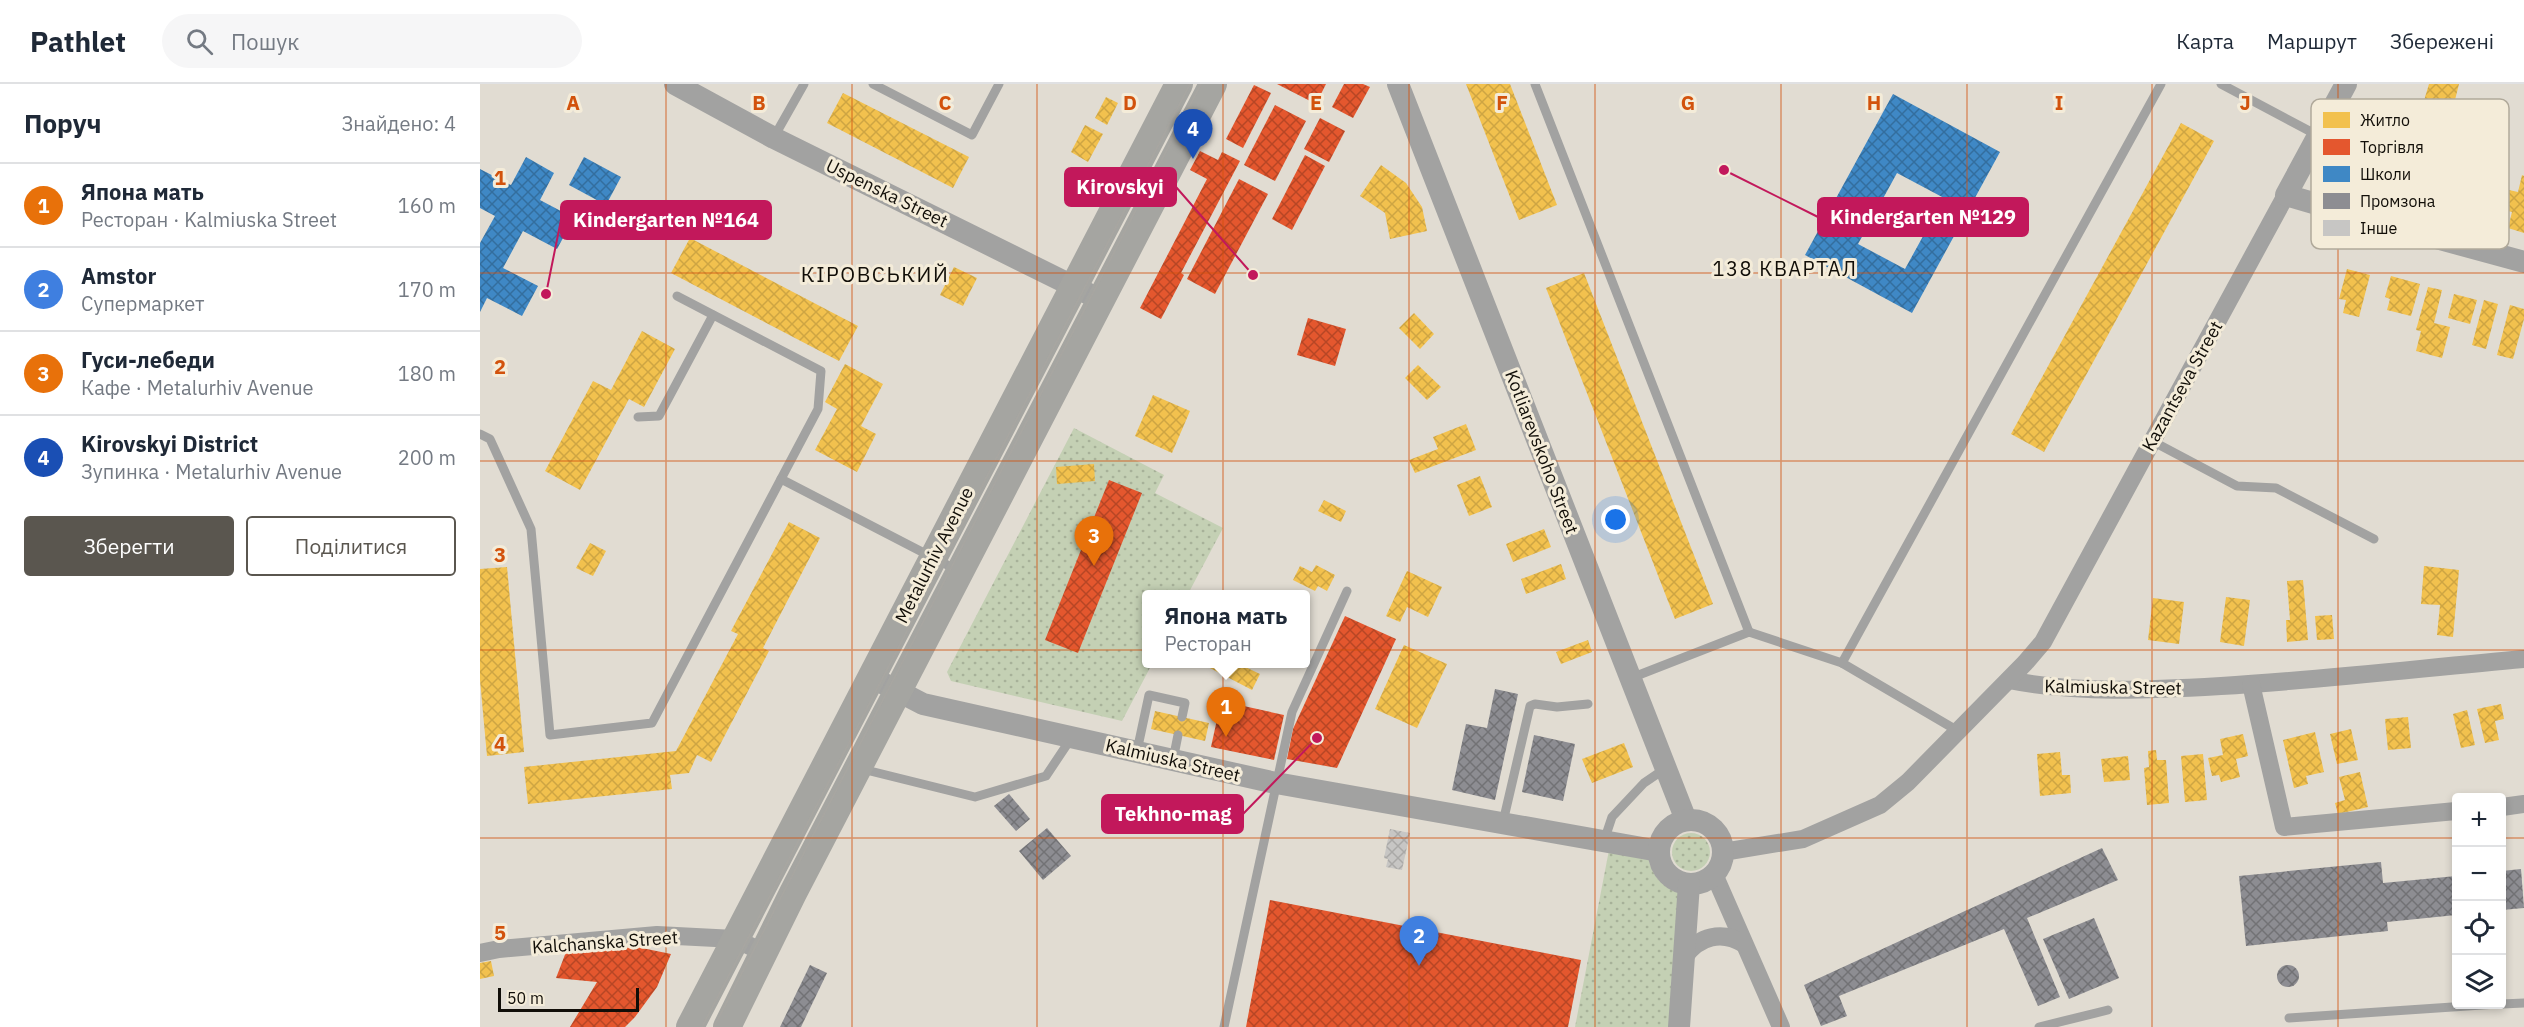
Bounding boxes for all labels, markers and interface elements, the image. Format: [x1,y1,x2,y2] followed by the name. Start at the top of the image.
[162,14,582,68] search box
[30,23,126,60] text: Pathlet
[183,25,216,58] icon: search
[231,27,299,56] text: Пошук
[2176,27,2234,55] text: Карта
[2267,27,2357,55] text: Маршрут
[2390,27,2494,55] text: Збережені
[566,89,580,116] text: A
[752,89,766,116] text: B
[938,89,952,116] text: C
[1123,89,1137,116] text: D
[1310,89,1322,116] text: E
[1496,89,1508,116] text: F
[1681,89,1695,116] text: G
[1867,89,1881,116] text: H
[2055,89,2063,116] text: I
[2239,89,2251,116] text: J
[2311,99,2509,249] legend
[24,106,102,140] text: Поруч
[342,110,456,137] text: Знайдено: 4
[1174,110,1212,159] pin: 4
[2360,110,2410,130] text: Житло
[2360,137,2424,157] text: Торгівля
[822,154,952,232] street label: Uspenska Street
[494,164,506,191] text: 1
[2360,164,2411,184] text: Школи
[1065,168,1176,206] callout: Kirovskyi
[1076,173,1164,200] text: Kirovskyi
[81,177,204,206] text: Япона мать
[2360,191,2436,211] text: Промзона
[38,192,50,219] text: 1
[398,192,456,219] text: 160 m
[1818,198,2028,236] callout: Kindergarten №129
[561,201,771,239] callout: Kindergarten №164
[1830,203,2016,230] text: Kindergarten №129
[81,206,337,233] text: Ресторан · Kalmiuska Street
[573,206,759,233] text: Kindergarten №164
[2360,218,2398,238] text: Інше
[1712,255,1858,282] district label: 138 КВАРТАЛ
[801,260,949,288] district label: КІРОВСЬКИЙ
[81,261,156,290] text: Amstor
[38,276,50,303] text: 2
[398,276,456,303] text: 170 m
[81,290,204,317] text: Супермаркет
[2137,317,2227,455] street label: Kazantseva Street
[81,345,215,374] text: Гуси-лебеди
[494,353,506,380] text: 2
[38,360,50,387] text: 3
[398,360,456,387] text: 180 m
[1500,367,1584,537] street label: Kotliarevskoho Street
[81,374,314,401] text: Кафе · Metalurhiv Avenue
[81,429,258,458] text: Kirovskyi District
[38,444,50,471] text: 4
[398,444,456,471] text: 200 m
[81,458,342,485] text: Зупинка · Metalurhiv Avenue
[890,483,978,627] street label: Metalurhiv Avenue
[1601,505,1630,534] your location
[24,516,234,576] button: Зберегти
[246,516,456,576] button: Поділитися
[1074,516,1114,566] pin: 3
[494,541,506,568] text: 3
[1142,590,1310,668] popup
[1165,601,1287,630] text: Япона мать
[1165,630,1252,657] text: Ресторан
[2044,674,2182,700] street label: Kalmiuska Street
[1206,688,1246,737] pin: 1
[494,730,506,757] text: 4
[1103,733,1243,787] street label: Kalmiuska Street
[2452,793,2506,1009] map controls
[2452,793,2506,847] button: +
[1102,795,1243,833] callout: Tekhno-mag
[1115,800,1232,827] text: Tekhno-mag
[2452,847,2506,901] button: −
[2452,901,2506,955] button: locate
[1400,916,1438,966] pin: 2
[494,919,506,946] text: 5
[531,925,679,959] street label: Kalchanska Street
[2452,955,2506,1009] button: layers
[498,985,639,1012] scale bar
[507,988,544,1008] text: 50 m

